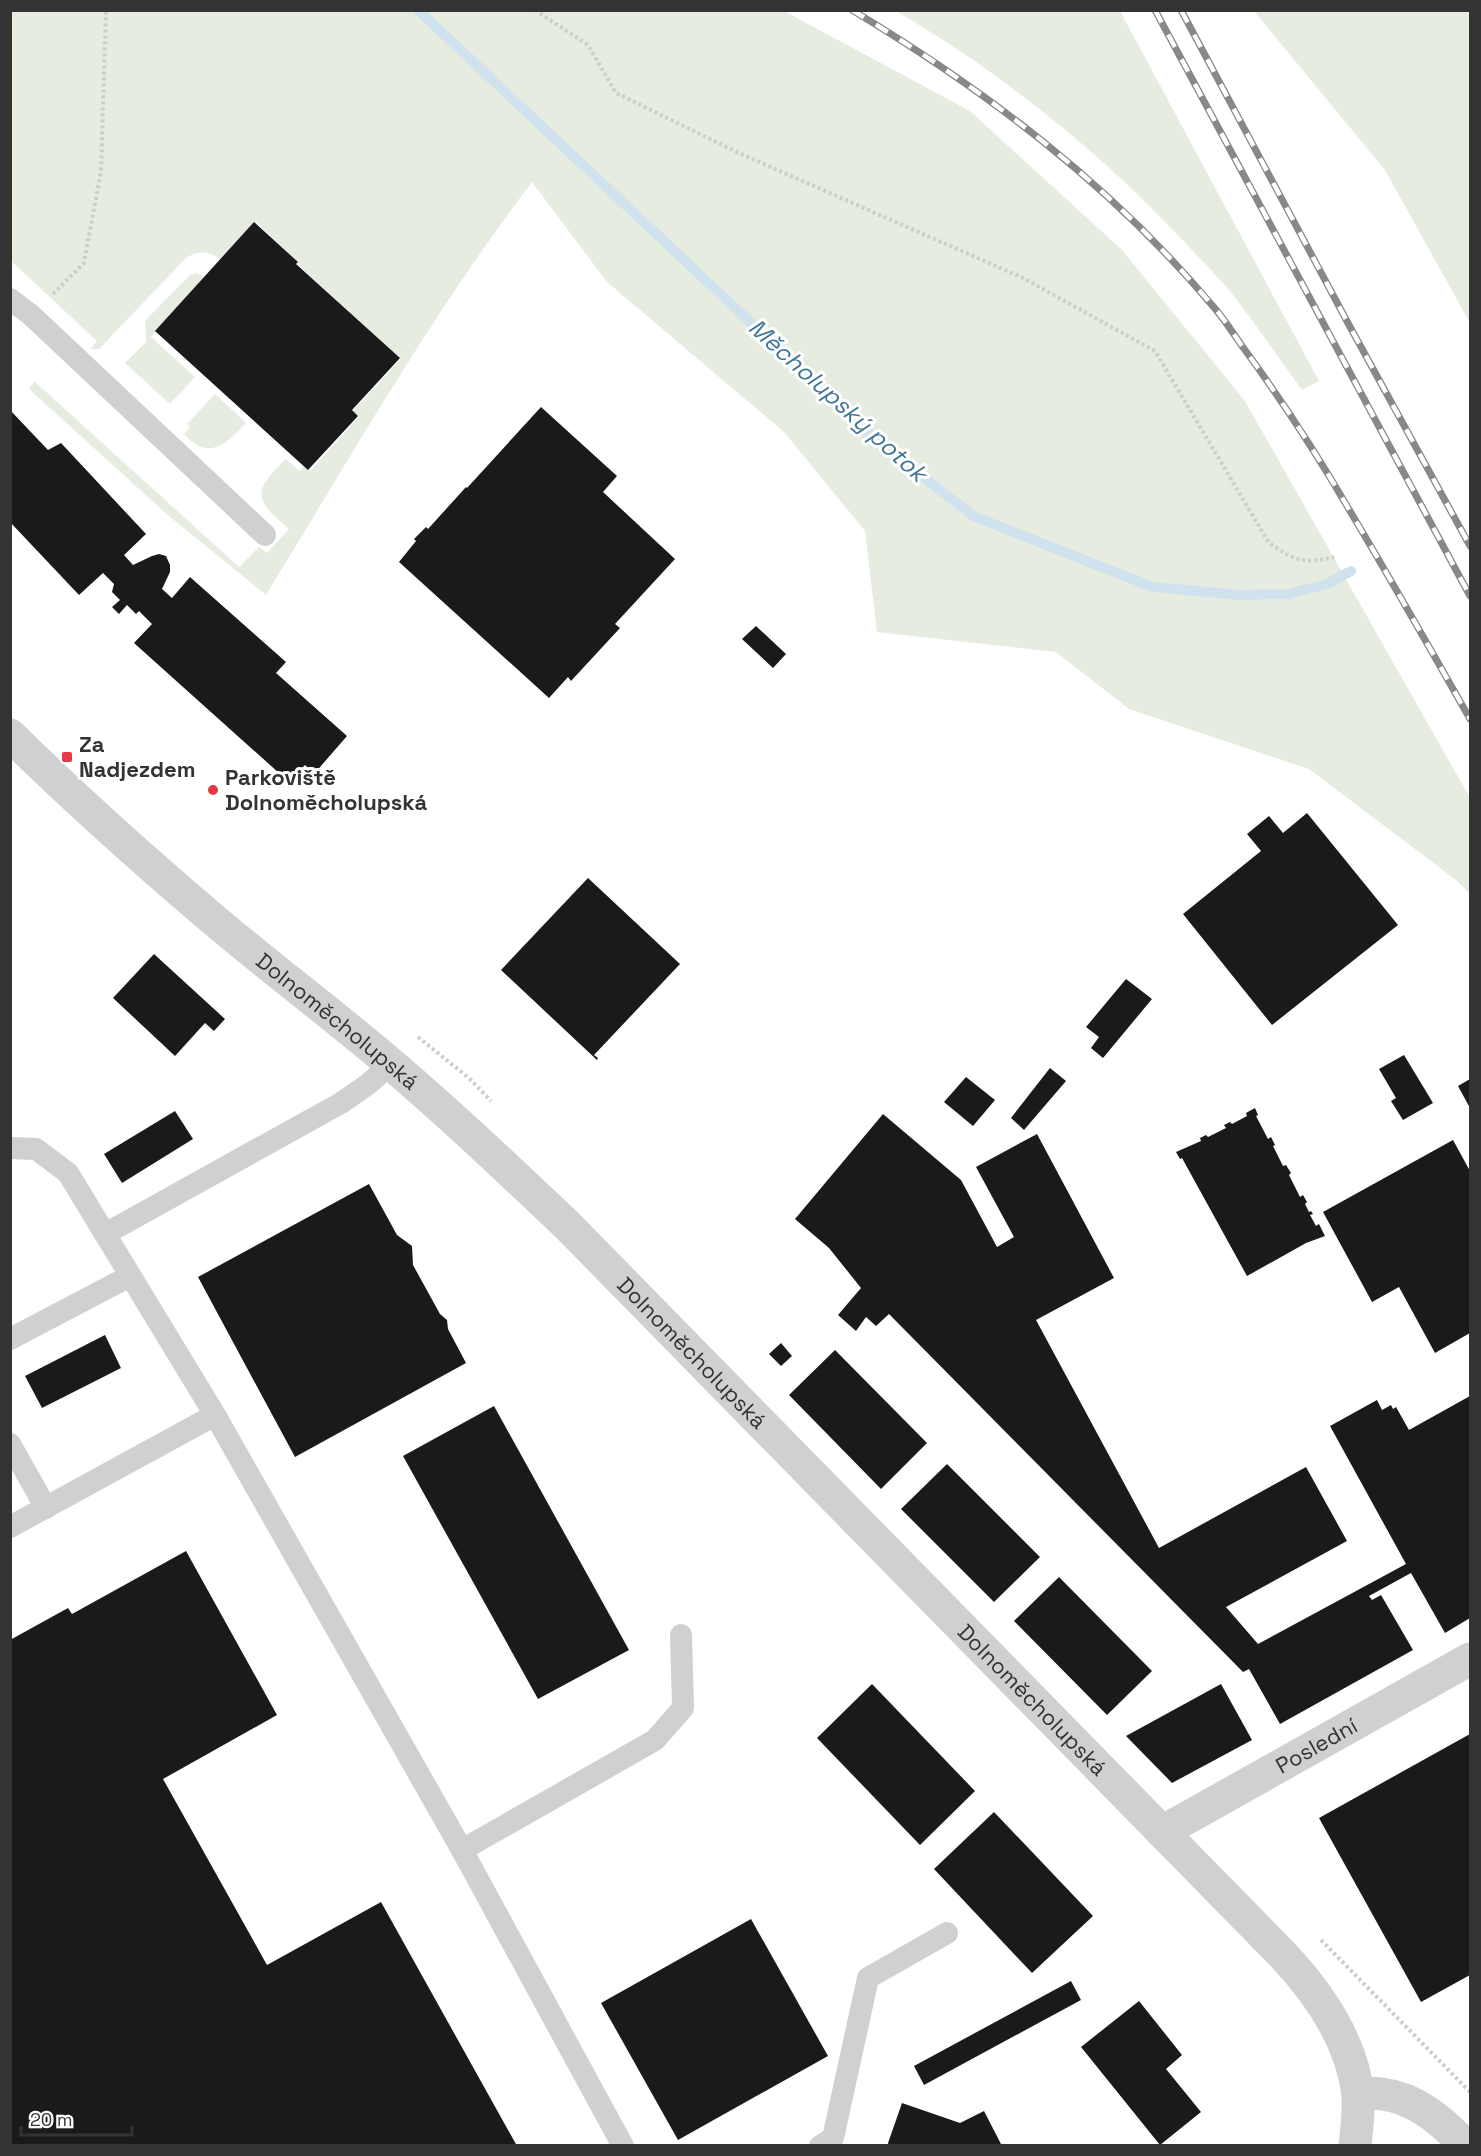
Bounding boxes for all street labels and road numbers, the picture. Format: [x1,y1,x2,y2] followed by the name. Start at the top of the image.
[250,946,425,1096] street label: Dolnoměcholupská
[612,1271,773,1435] street label: Dolnoměcholupská
[952,1618,1113,1782] street label: Dolnoměcholupská
[1270,1711,1363,1779] street label: Poslední

